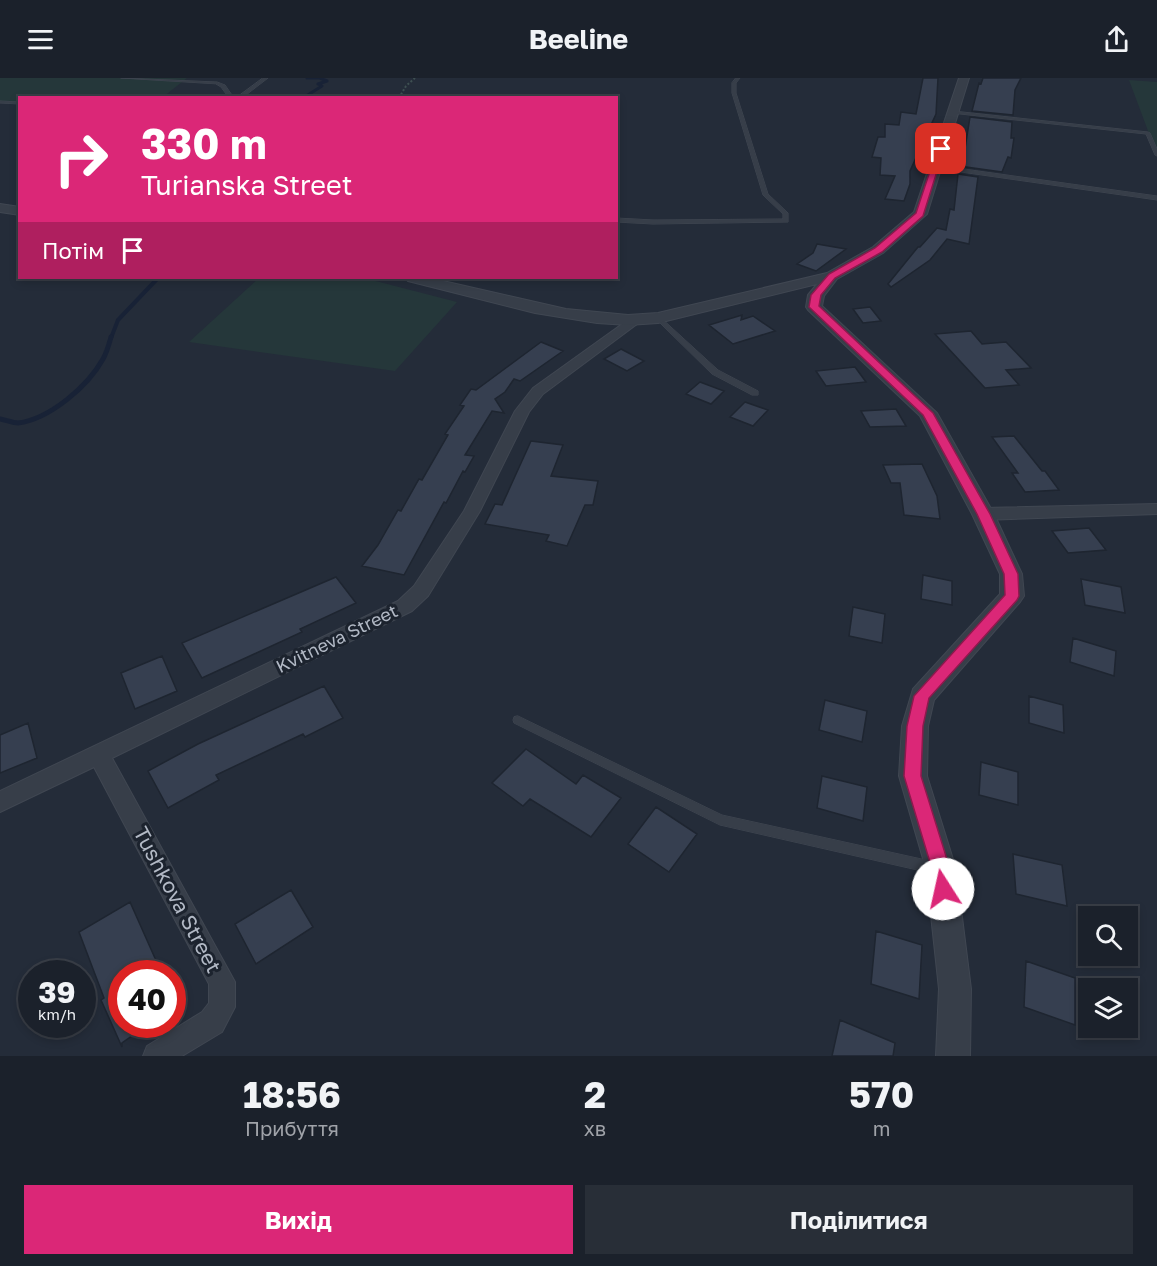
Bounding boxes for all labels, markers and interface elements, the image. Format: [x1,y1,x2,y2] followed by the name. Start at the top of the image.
[24,23,57,56] icon: menu
[529,23,628,55] text: Beeline
[1100,23,1133,56] icon: share
[141,118,267,168] text: 330 m
[42,120,120,198] icon: right
[915,123,966,174] pin
[924,132,957,165] icon: arrive
[141,169,353,201] text: Turianska Street
[116,234,149,267] icon: arrive
[42,237,104,264] text: Потім
[272,599,401,677] street label: Kvitneva Street
[128,822,227,977] street label: Tushkova Street
[911,857,975,921] position arrow
[1078,906,1138,1038] map controls
[1078,906,1138,966] button: search
[108,960,186,1038] speed limit sign: 40
[38,974,76,1010] text: 39
[1078,978,1138,1038] button: layers
[38,1005,76,1023] text: km/h
[243,1073,341,1116] text: 18:56
[584,1073,606,1116] text: 2
[849,1073,914,1116] text: 570
[245,1116,339,1140] text: Прибуття
[584,1116,606,1140] text: хв
[873,1116,890,1140] text: m
[24,1185,573,1254] button: Вихід
[585,1185,1133,1254] button: Поділитися

